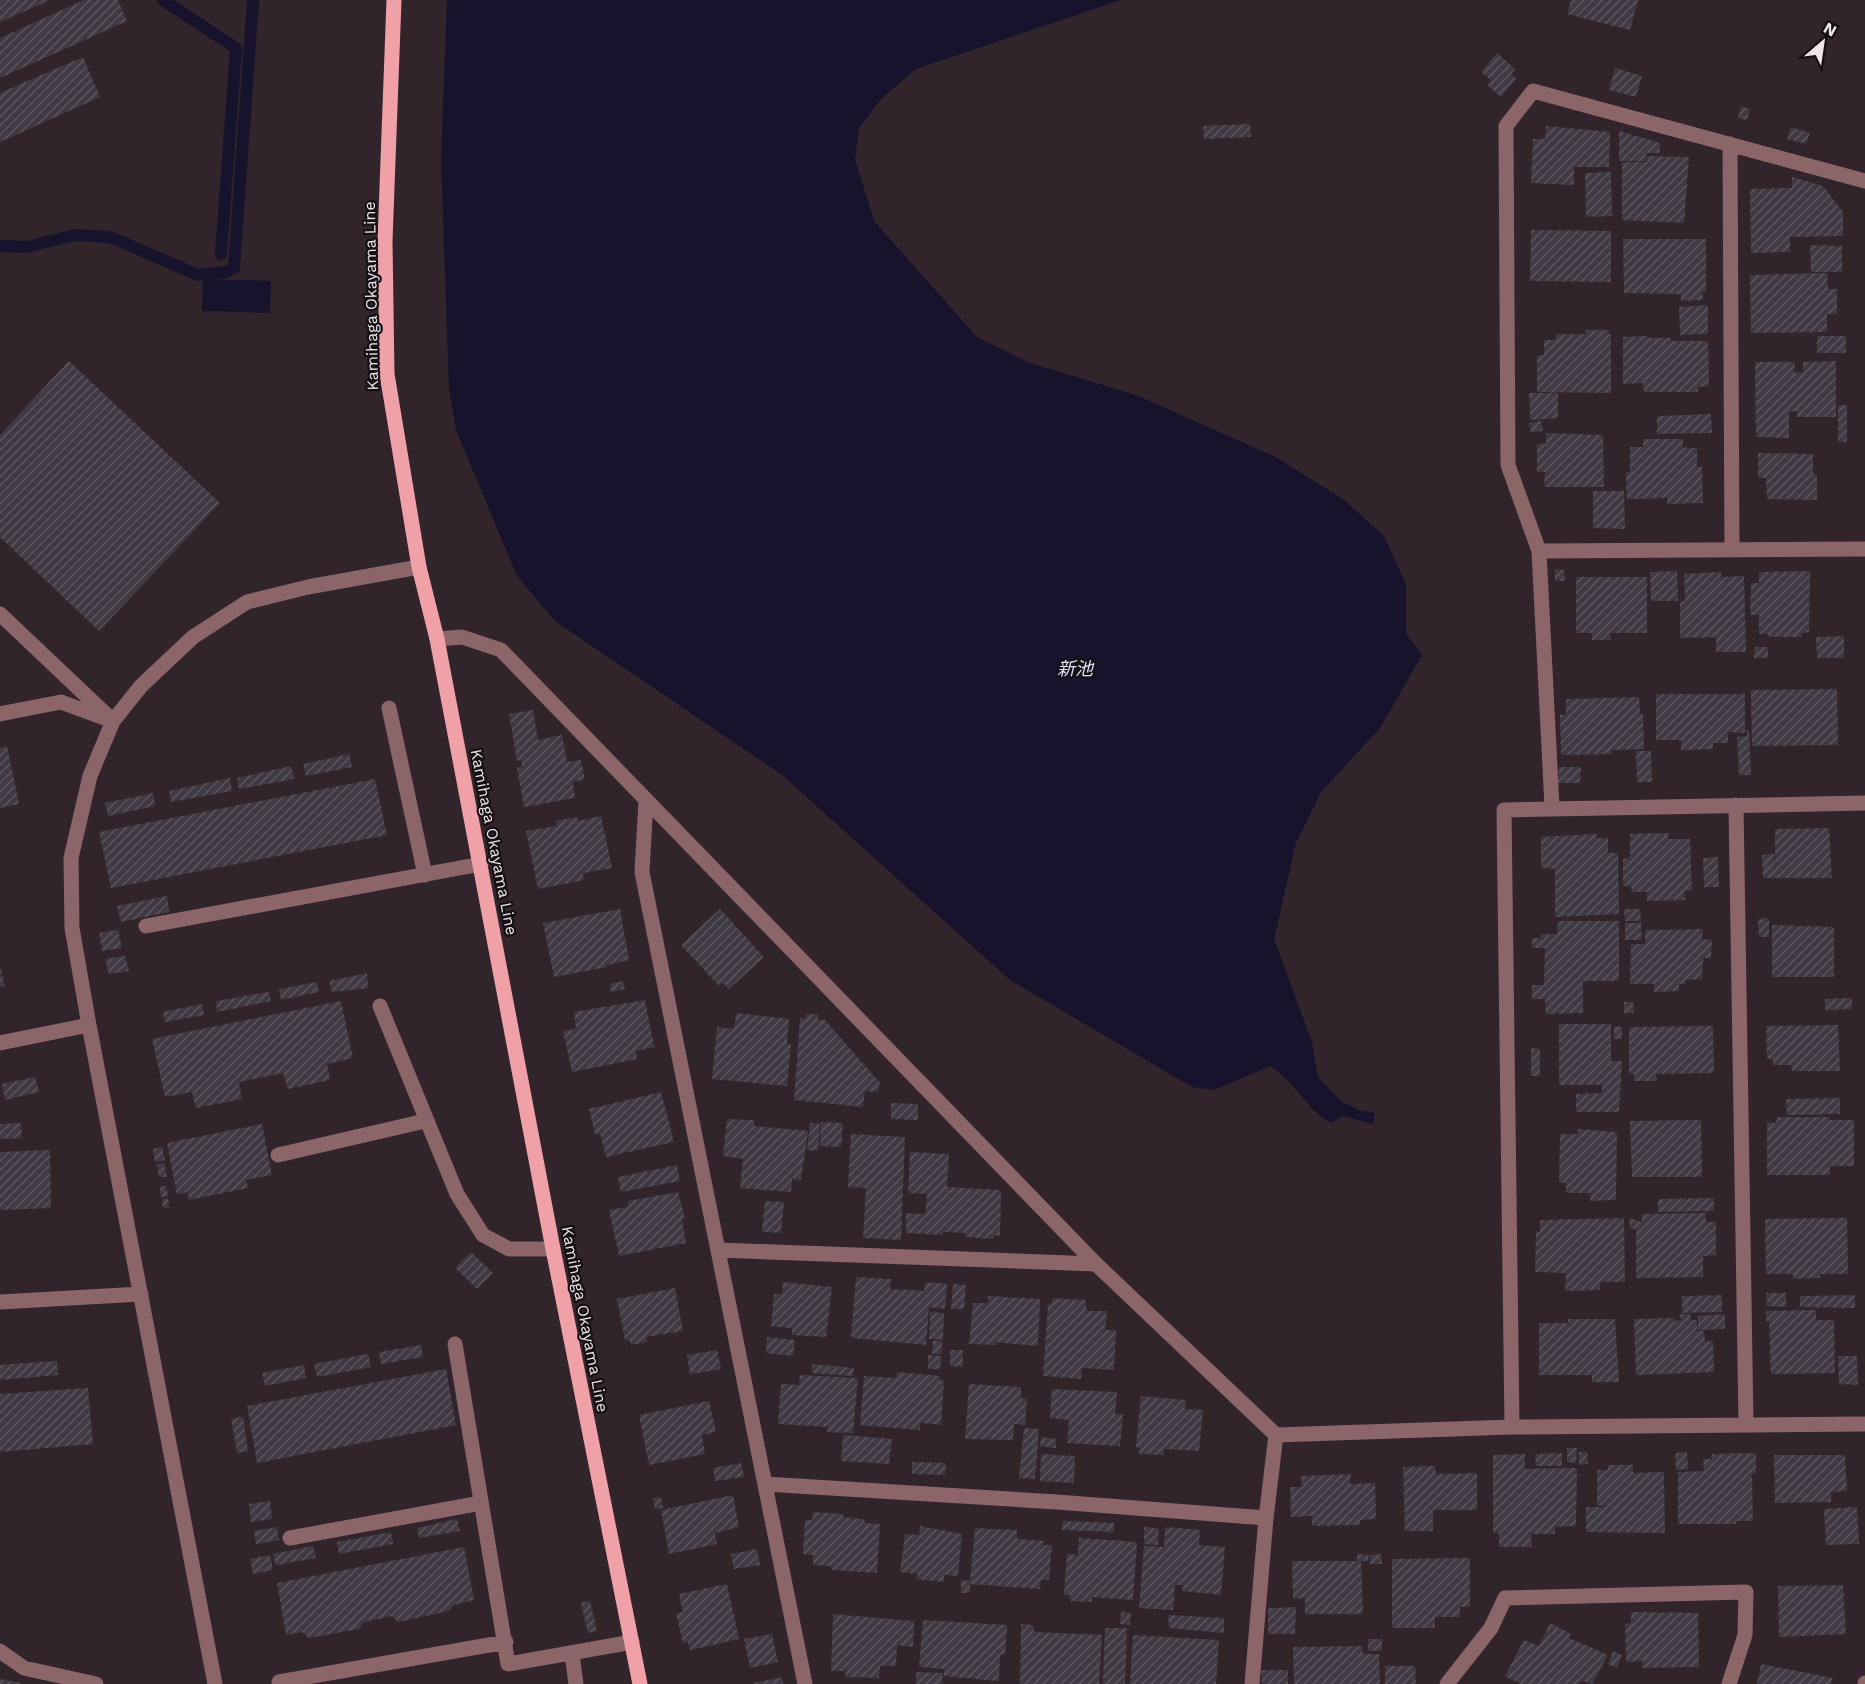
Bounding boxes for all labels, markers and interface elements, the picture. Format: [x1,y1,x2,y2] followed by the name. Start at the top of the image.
[1793,12,1853,72] north arrow
[1820,18,1840,41] text: N
[360,201,382,391] street label: Kamihaga Okayama Line
[1057,658,1095,679] water label: 新池
[467,747,521,937] street label: Kamihaga Okayama Line
[558,1224,612,1414] street label: Kamihaga Okayama Line

